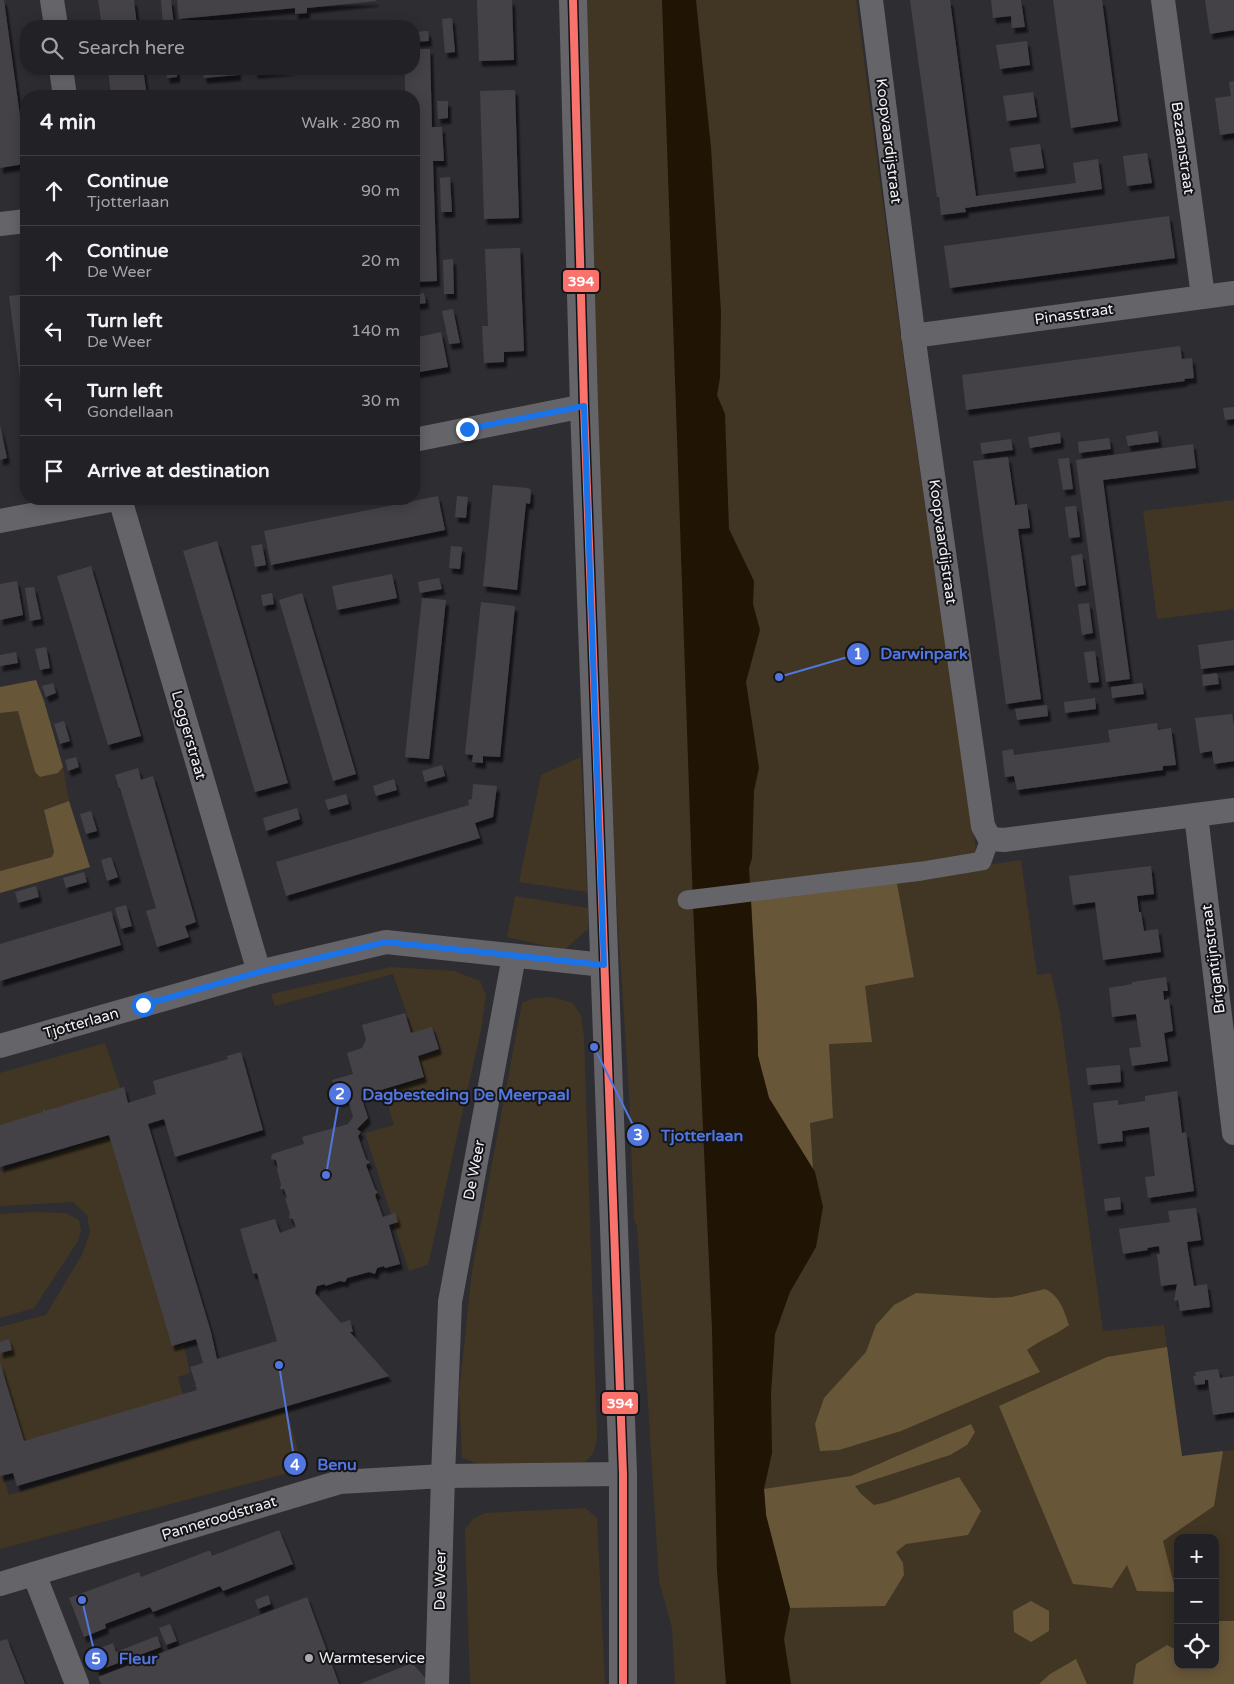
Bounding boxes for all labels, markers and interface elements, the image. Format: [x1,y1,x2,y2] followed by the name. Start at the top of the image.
[20,20,420,75] search box
[38,34,66,62] icon: search
[78,37,185,59] text: Search here
[872,77,906,205] street label: Koopvaardijstraat
[1168,101,1198,196] street label: Bezaanstraat
[40,110,96,135] text: 4 min
[301,113,400,133] text: Walk · 280 m
[87,170,169,192] text: Continue
[40,177,68,205] icon: ahead
[361,181,400,201] text: 90 m
[87,192,169,212] text: Tjotterlaan
[87,240,169,262] text: Continue
[40,247,68,275] icon: ahead
[361,251,400,271] text: 20 m
[87,262,152,282] text: De Weer
[562,269,600,293] line badge: 394
[568,273,594,290] text: 394
[1033,300,1115,328] street label: Pinasstraat
[87,310,163,332] text: Turn left
[40,317,68,345] icon: left
[351,321,400,341] text: 140 m
[87,332,152,352] text: De Weer
[87,380,163,402] text: Turn left
[40,387,68,415] icon: left
[361,391,400,411] text: 30 m
[87,402,173,422] text: Gondellaan
[456,418,479,441] route end
[40,457,68,485] icon: arrive
[87,460,270,482] text: Arrive at destination
[925,478,961,606] street label: Koopvaardijstraat
[845,638,978,669] callout: Darwinpark
[880,644,968,664] text: Darwinpark
[853,645,863,663] text: 1
[168,688,210,782] street label: Loggerstraat
[1197,903,1229,1015] street label: Brigantijnstraat
[132,994,155,1017] route start
[41,1004,121,1042] street label: Tjotterlaan
[327,1079,579,1110] callout: Dagbesteding De Meerpaal
[335,1085,345,1103] text: 2
[362,1085,570,1105] text: Dagbesteding De Meerpaal
[626,1120,753,1151] callout: Tjotterlaan
[633,1126,643,1144] text: 3
[660,1126,743,1146] text: Tjotterlaan
[459,1138,489,1201] street label: De Weer
[601,1391,639,1415] line badge: 394
[607,1395,633,1412] text: 394
[282,1449,367,1480] callout: Benu
[317,1455,357,1475] text: Benu
[290,1456,300,1474] text: 4
[159,1492,279,1544] street label: Panneroodstraat
[1174,1534,1219,1669] map controls
[1174,1534,1219,1579] button: +
[430,1549,450,1610] street label: De Weer
[1174,1579,1219,1624] button: −
[1174,1624,1219,1669] button: locate
[83,1643,167,1674] callout: Fleur
[119,1649,158,1669] text: Fleur
[319,1649,425,1667] place label: Warmteservice
[91,1650,101,1668] text: 5
[303,1652,315,1664] marker: Warmteservice

